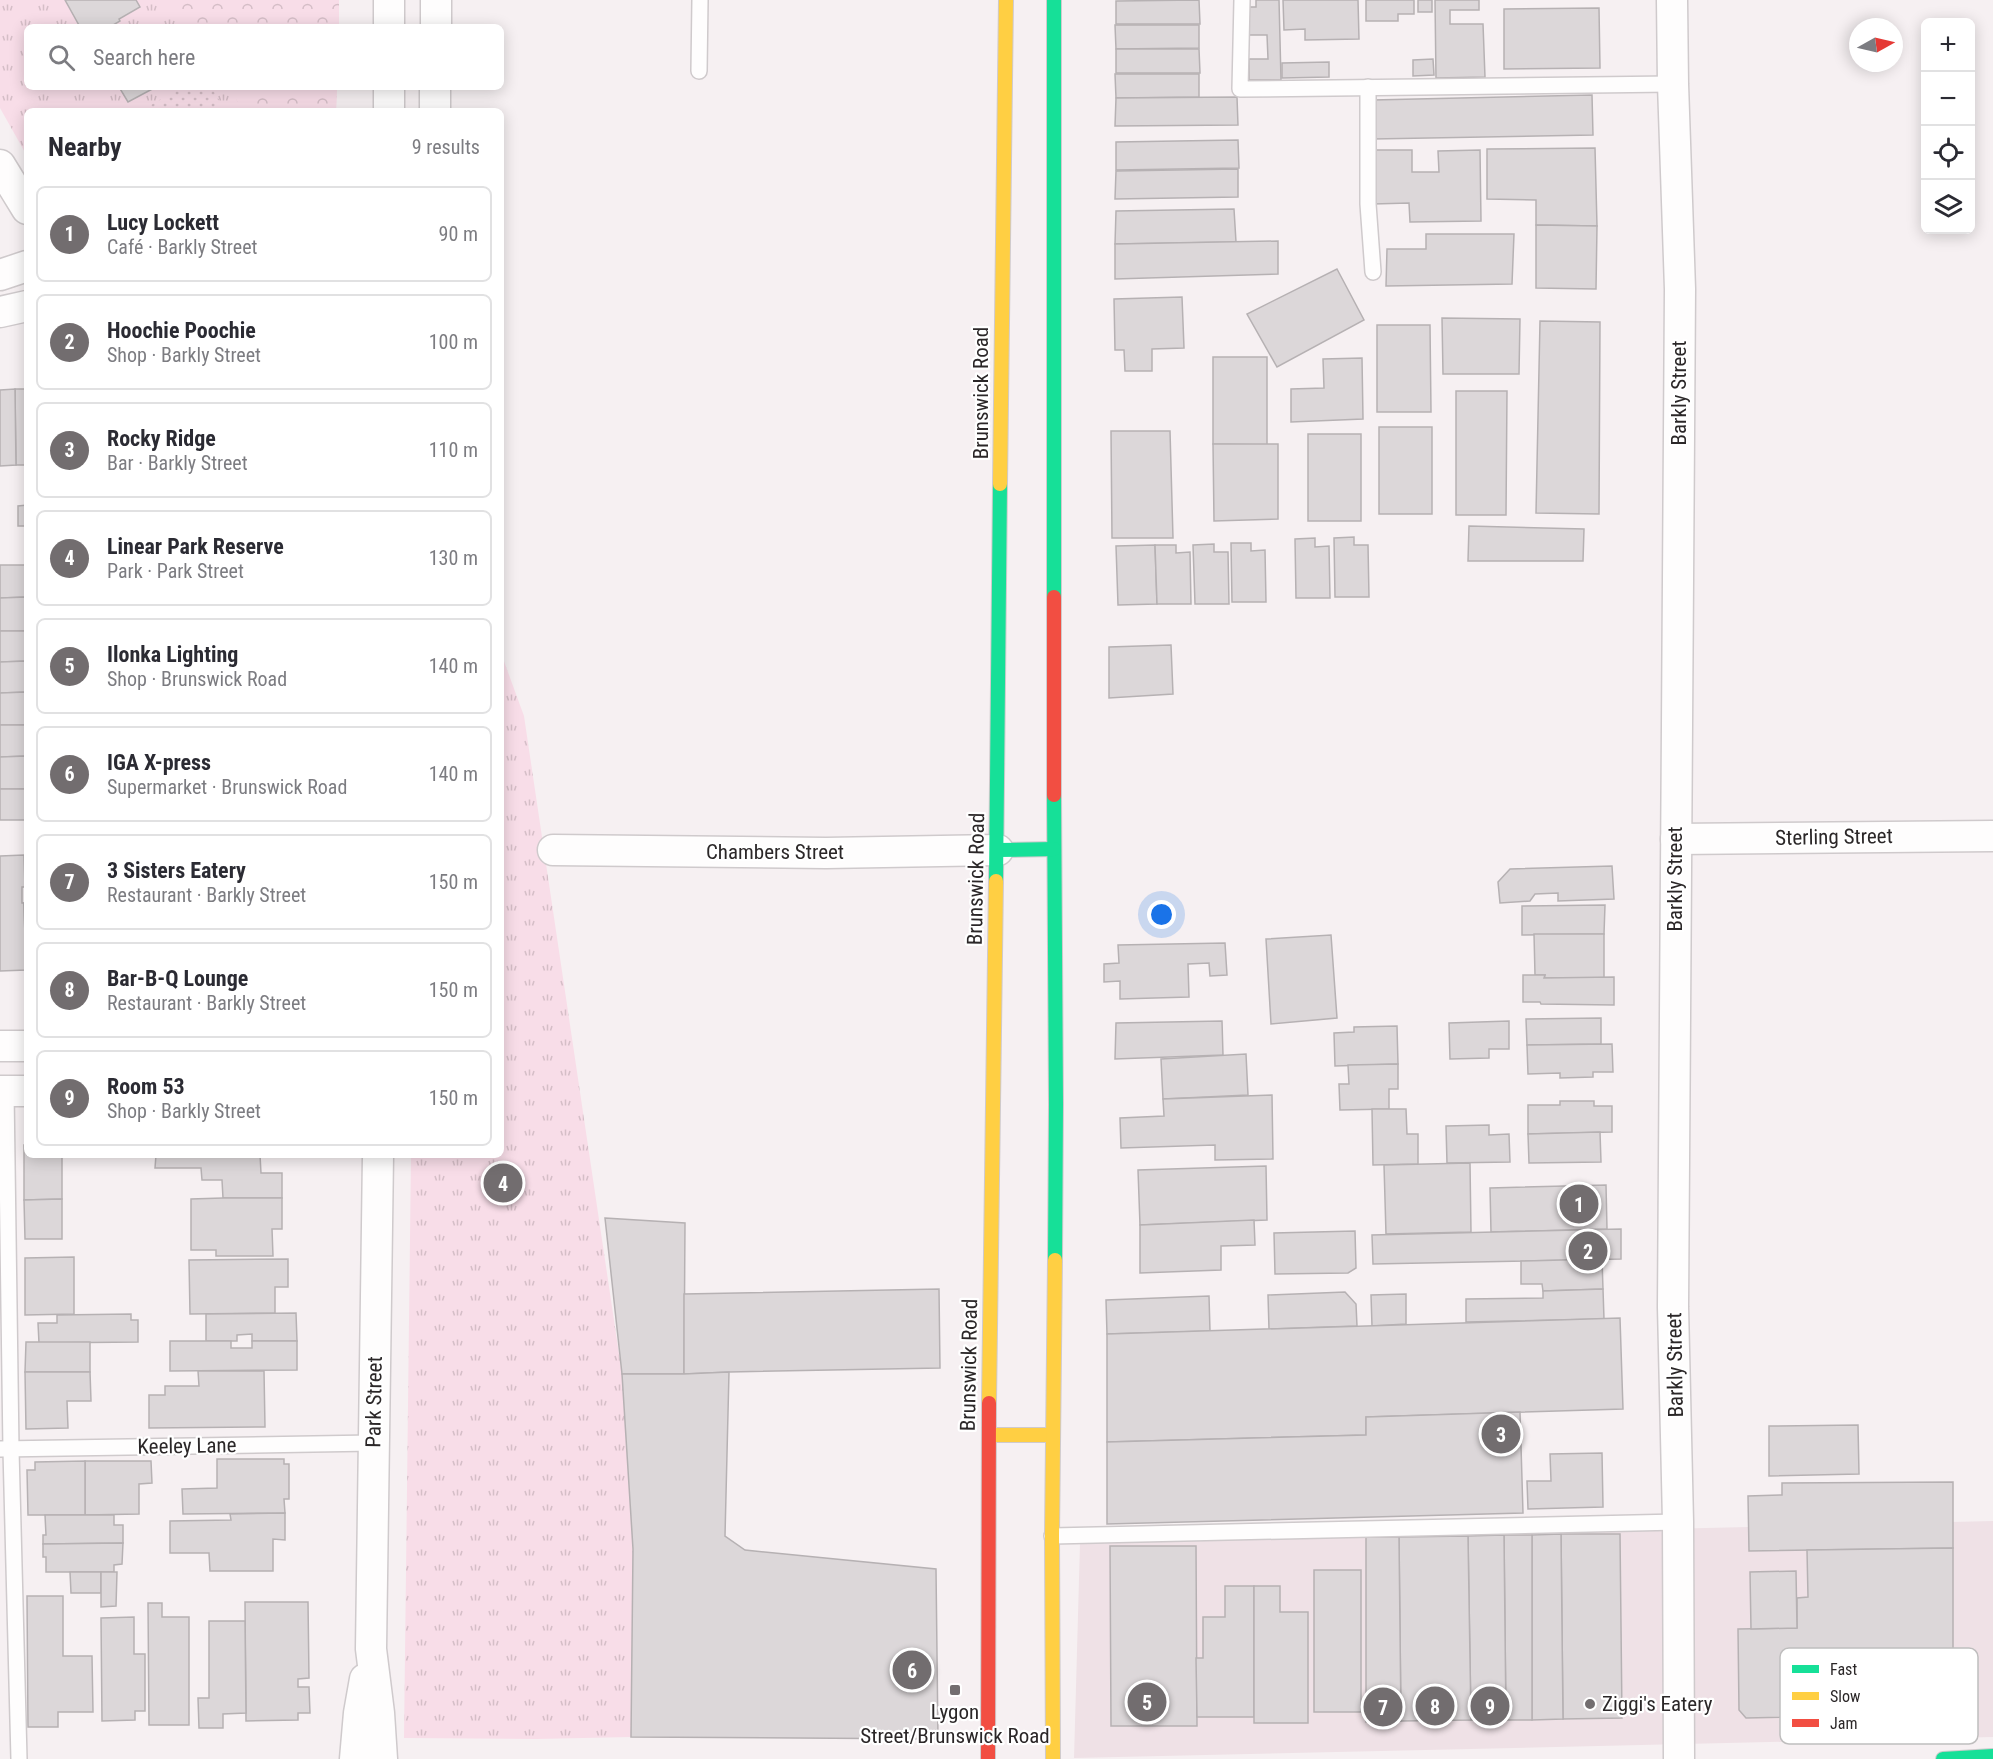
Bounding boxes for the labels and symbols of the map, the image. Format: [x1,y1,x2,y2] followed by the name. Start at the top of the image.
[1849,18,1903,72] north arrow
[969,327,993,459] street label: Brunswick Road
[1667,341,1691,445] street label: Barkly Street
[963,813,989,945] street label: Brunswick Road
[1775,824,1893,850] street label: Sterling Street
[1663,827,1687,931] street label: Barkly Street
[706,840,844,864] street label: Chambers Street
[1147,900,1176,929] your location
[484,1160,522,1206] pin: 4
[1560,1182,1598,1226] pin: 1
[1568,1228,1608,1274] pin: 2
[956,1299,982,1431] street label: Brunswick Road
[1662,1312,1688,1418] street label: Barkly Street
[361,1356,387,1448] street label: Park Street
[1482,1412,1520,1456] pin: 3
[137,1433,237,1459] street label: Keeley Lane
[892,1648,932,1692] pin: 6
[1780,1648,1978,1744] legend
[1830,1660,1857,1679] text: Fast
[1128,1680,1166,1724] pin: 5
[948,1683,962,1697] marker: Lygon Street/Brunswick Road
[1364,1684,1402,1730] pin: 7
[1416,1684,1454,1728] pin: 8
[1470,1684,1510,1728] pin: 9
[1830,1687,1860,1706] text: Slow
[1602,1692,1713,1716] place label: Ziggi's Eatery
[1583,1697,1597,1711] marker: Ziggi's Eatery
[860,1700,1050,1748] place label: Lygon Street/Brunswick Road
[1830,1714,1857,1733] text: Jam

